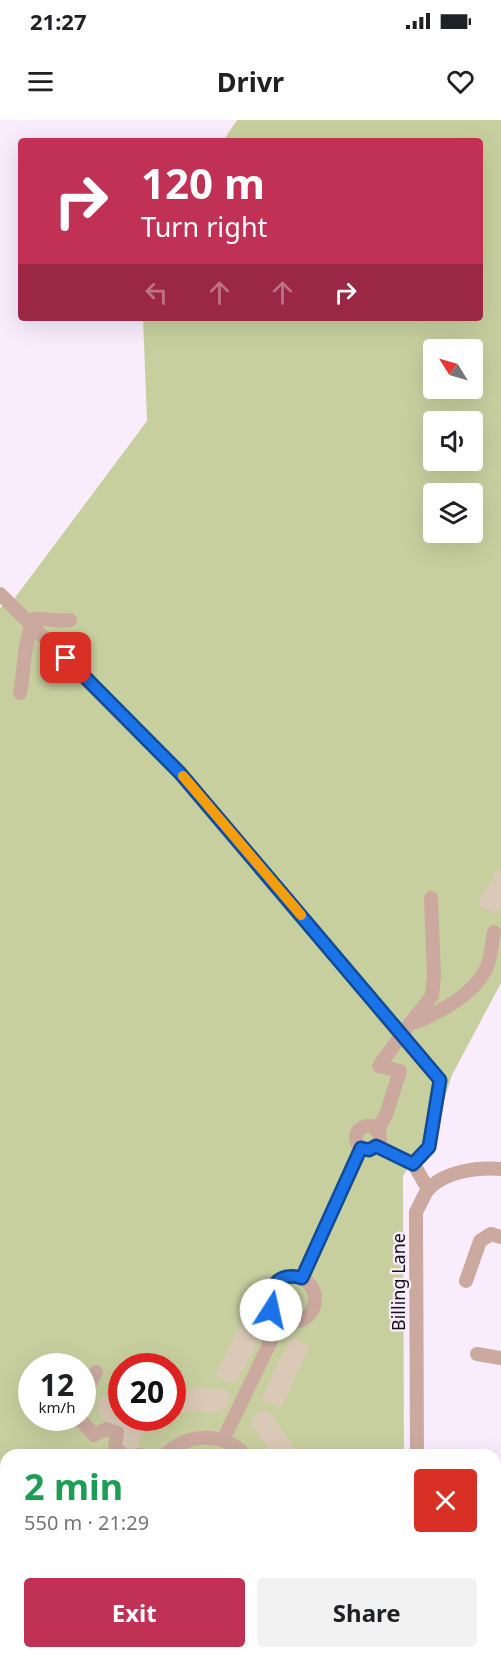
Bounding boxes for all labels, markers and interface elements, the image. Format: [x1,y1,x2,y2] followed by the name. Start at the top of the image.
[30,6,87,36] text: 21:27
[217,63,284,100] text: Drivr
[24,65,57,98] icon: menu
[444,65,477,98] icon: heart
[141,154,265,211] text: 120 m
[42,162,120,240] icon: right
[141,208,267,245] text: Turn right
[140,276,173,309] icon: left
[203,276,236,309] icon: ahead
[266,276,299,309] icon: ahead
[329,276,362,309] icon: right
[423,339,483,399] north arrow
[423,339,483,543] map controls
[423,411,483,471] button: sound
[423,483,483,543] button: layers
[40,632,91,683] pin
[49,641,82,674] icon: arrive
[386,1233,410,1331] street label: Billing Lane
[239,1278,303,1342] position arrow
[108,1353,186,1431] speed limit sign: 20
[40,1364,74,1405] text: 12
[39,1397,75,1417] text: km/h
[24,1462,123,1511] text: 2 min
[414,1469,477,1532] button: close
[24,1509,149,1536] text: 550 m · 21:29
[24,1578,245,1647] button: Exit
[257,1578,477,1647] button: Share

